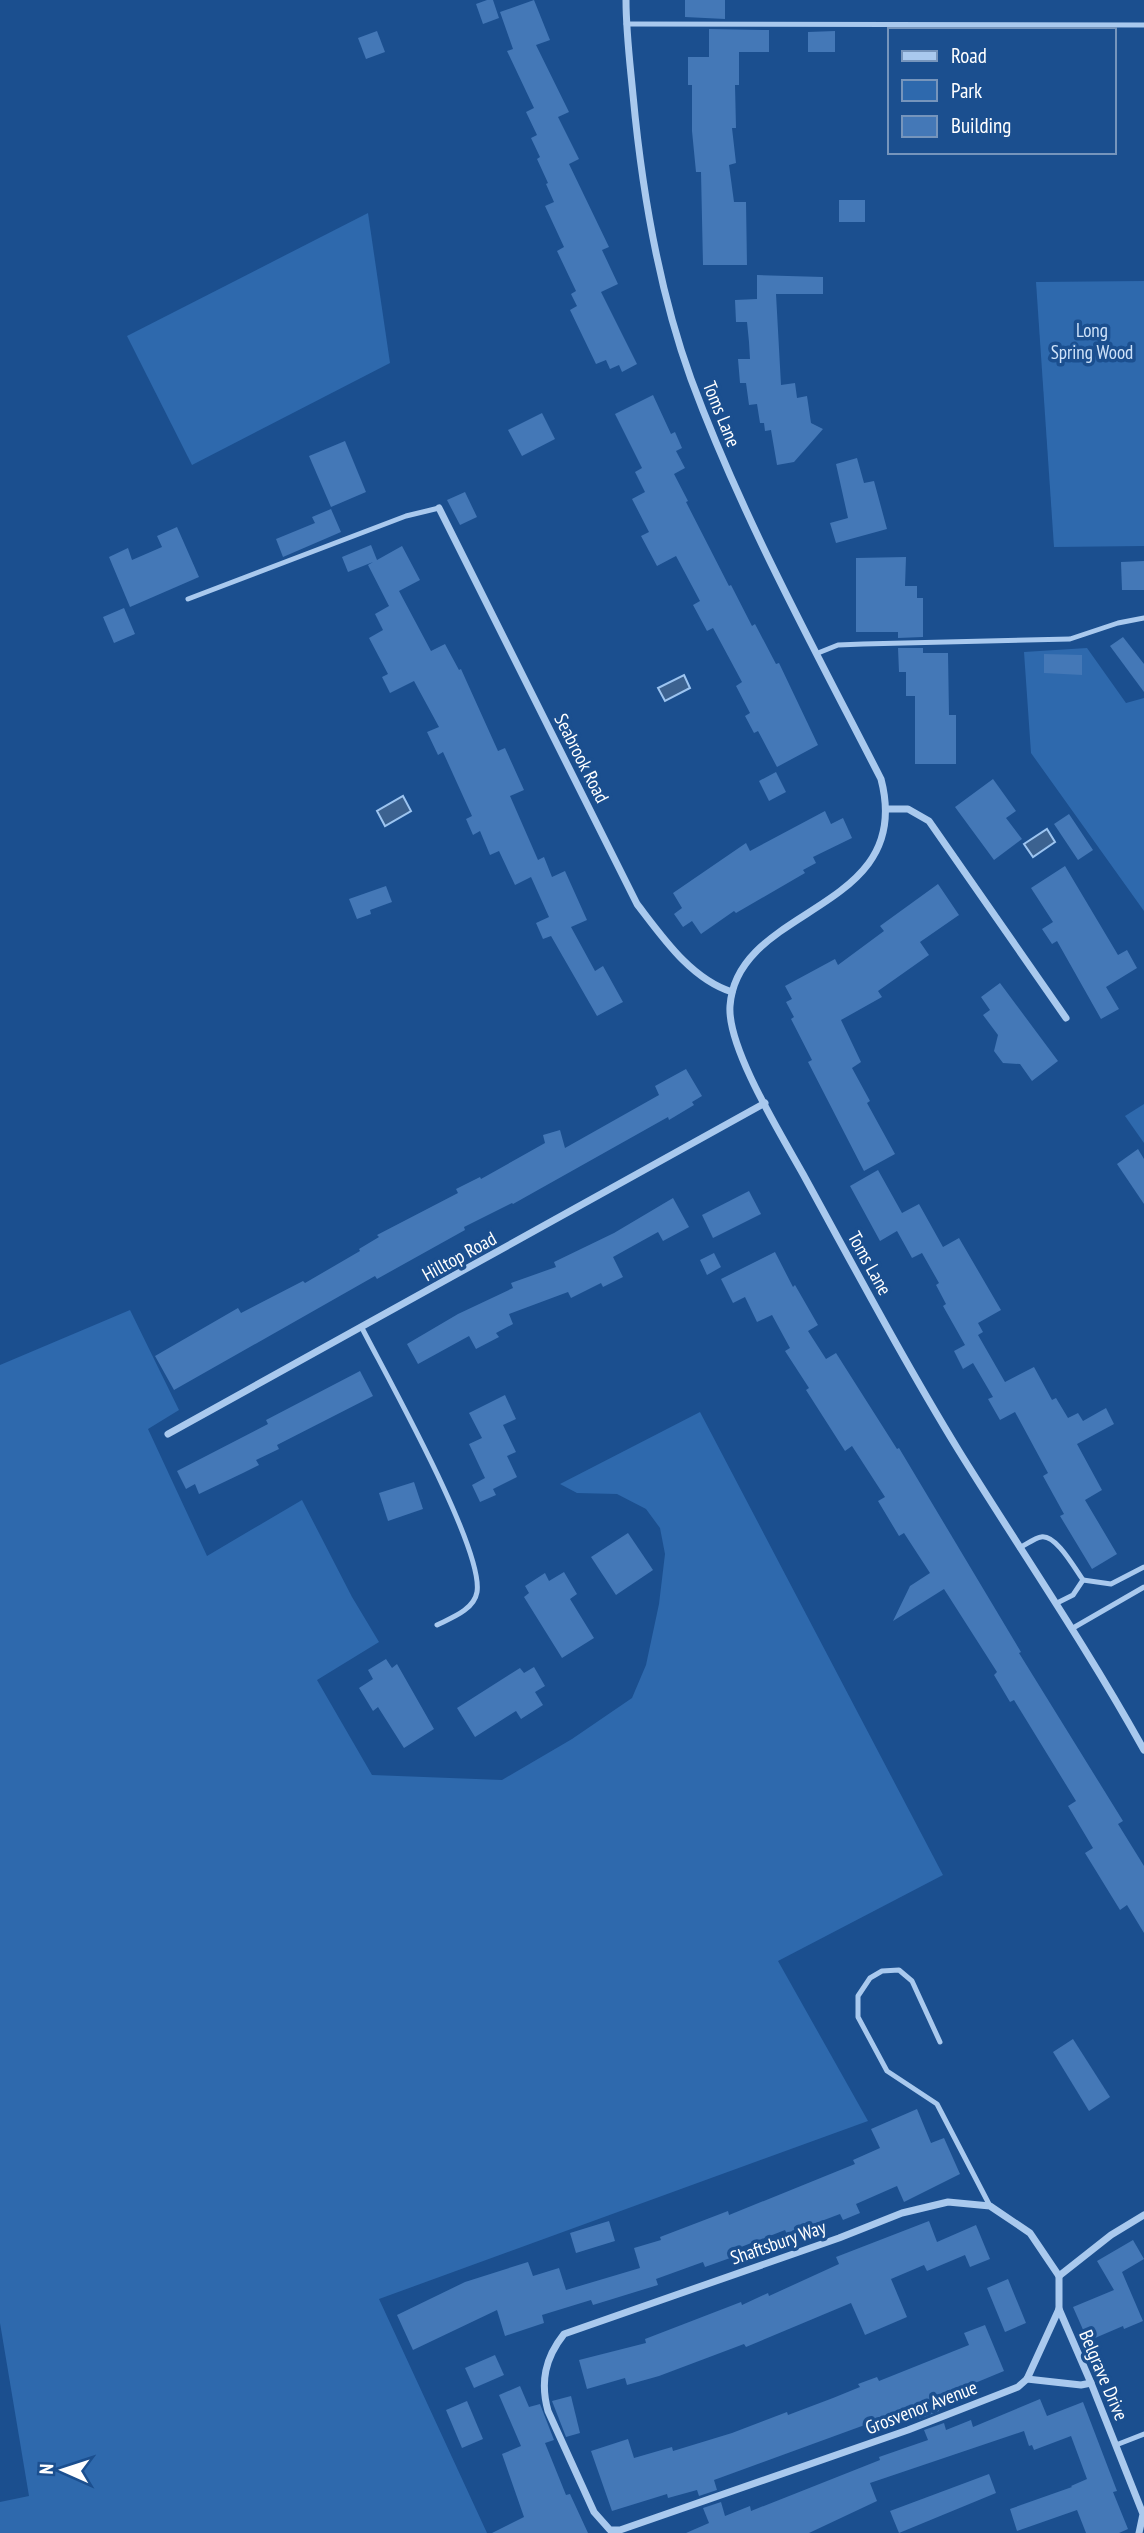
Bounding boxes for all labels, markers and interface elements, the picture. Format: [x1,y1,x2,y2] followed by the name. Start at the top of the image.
[888,28,1116,154] legend
[951,42,987,69] text: Road
[951,77,982,104] text: Park
[951,112,1011,139] text: Building
[1051,318,1133,364] park label: Long Spring Wood
[698,378,746,451] street label: Toms Lane
[549,709,615,807] street label: Seabrook Road
[418,1226,500,1286] street label: Hilltop Road
[843,1227,897,1299] street label: Toms Lane
[727,2214,830,2270] street label: Shaftsbury Way
[1074,2326,1134,2424] street label: Belgrave Drive
[862,2375,980,2439] street label: Grosvenor Avenue
[28,2435,98,2505] north arrow
[34,2463,58,2475] text: N

